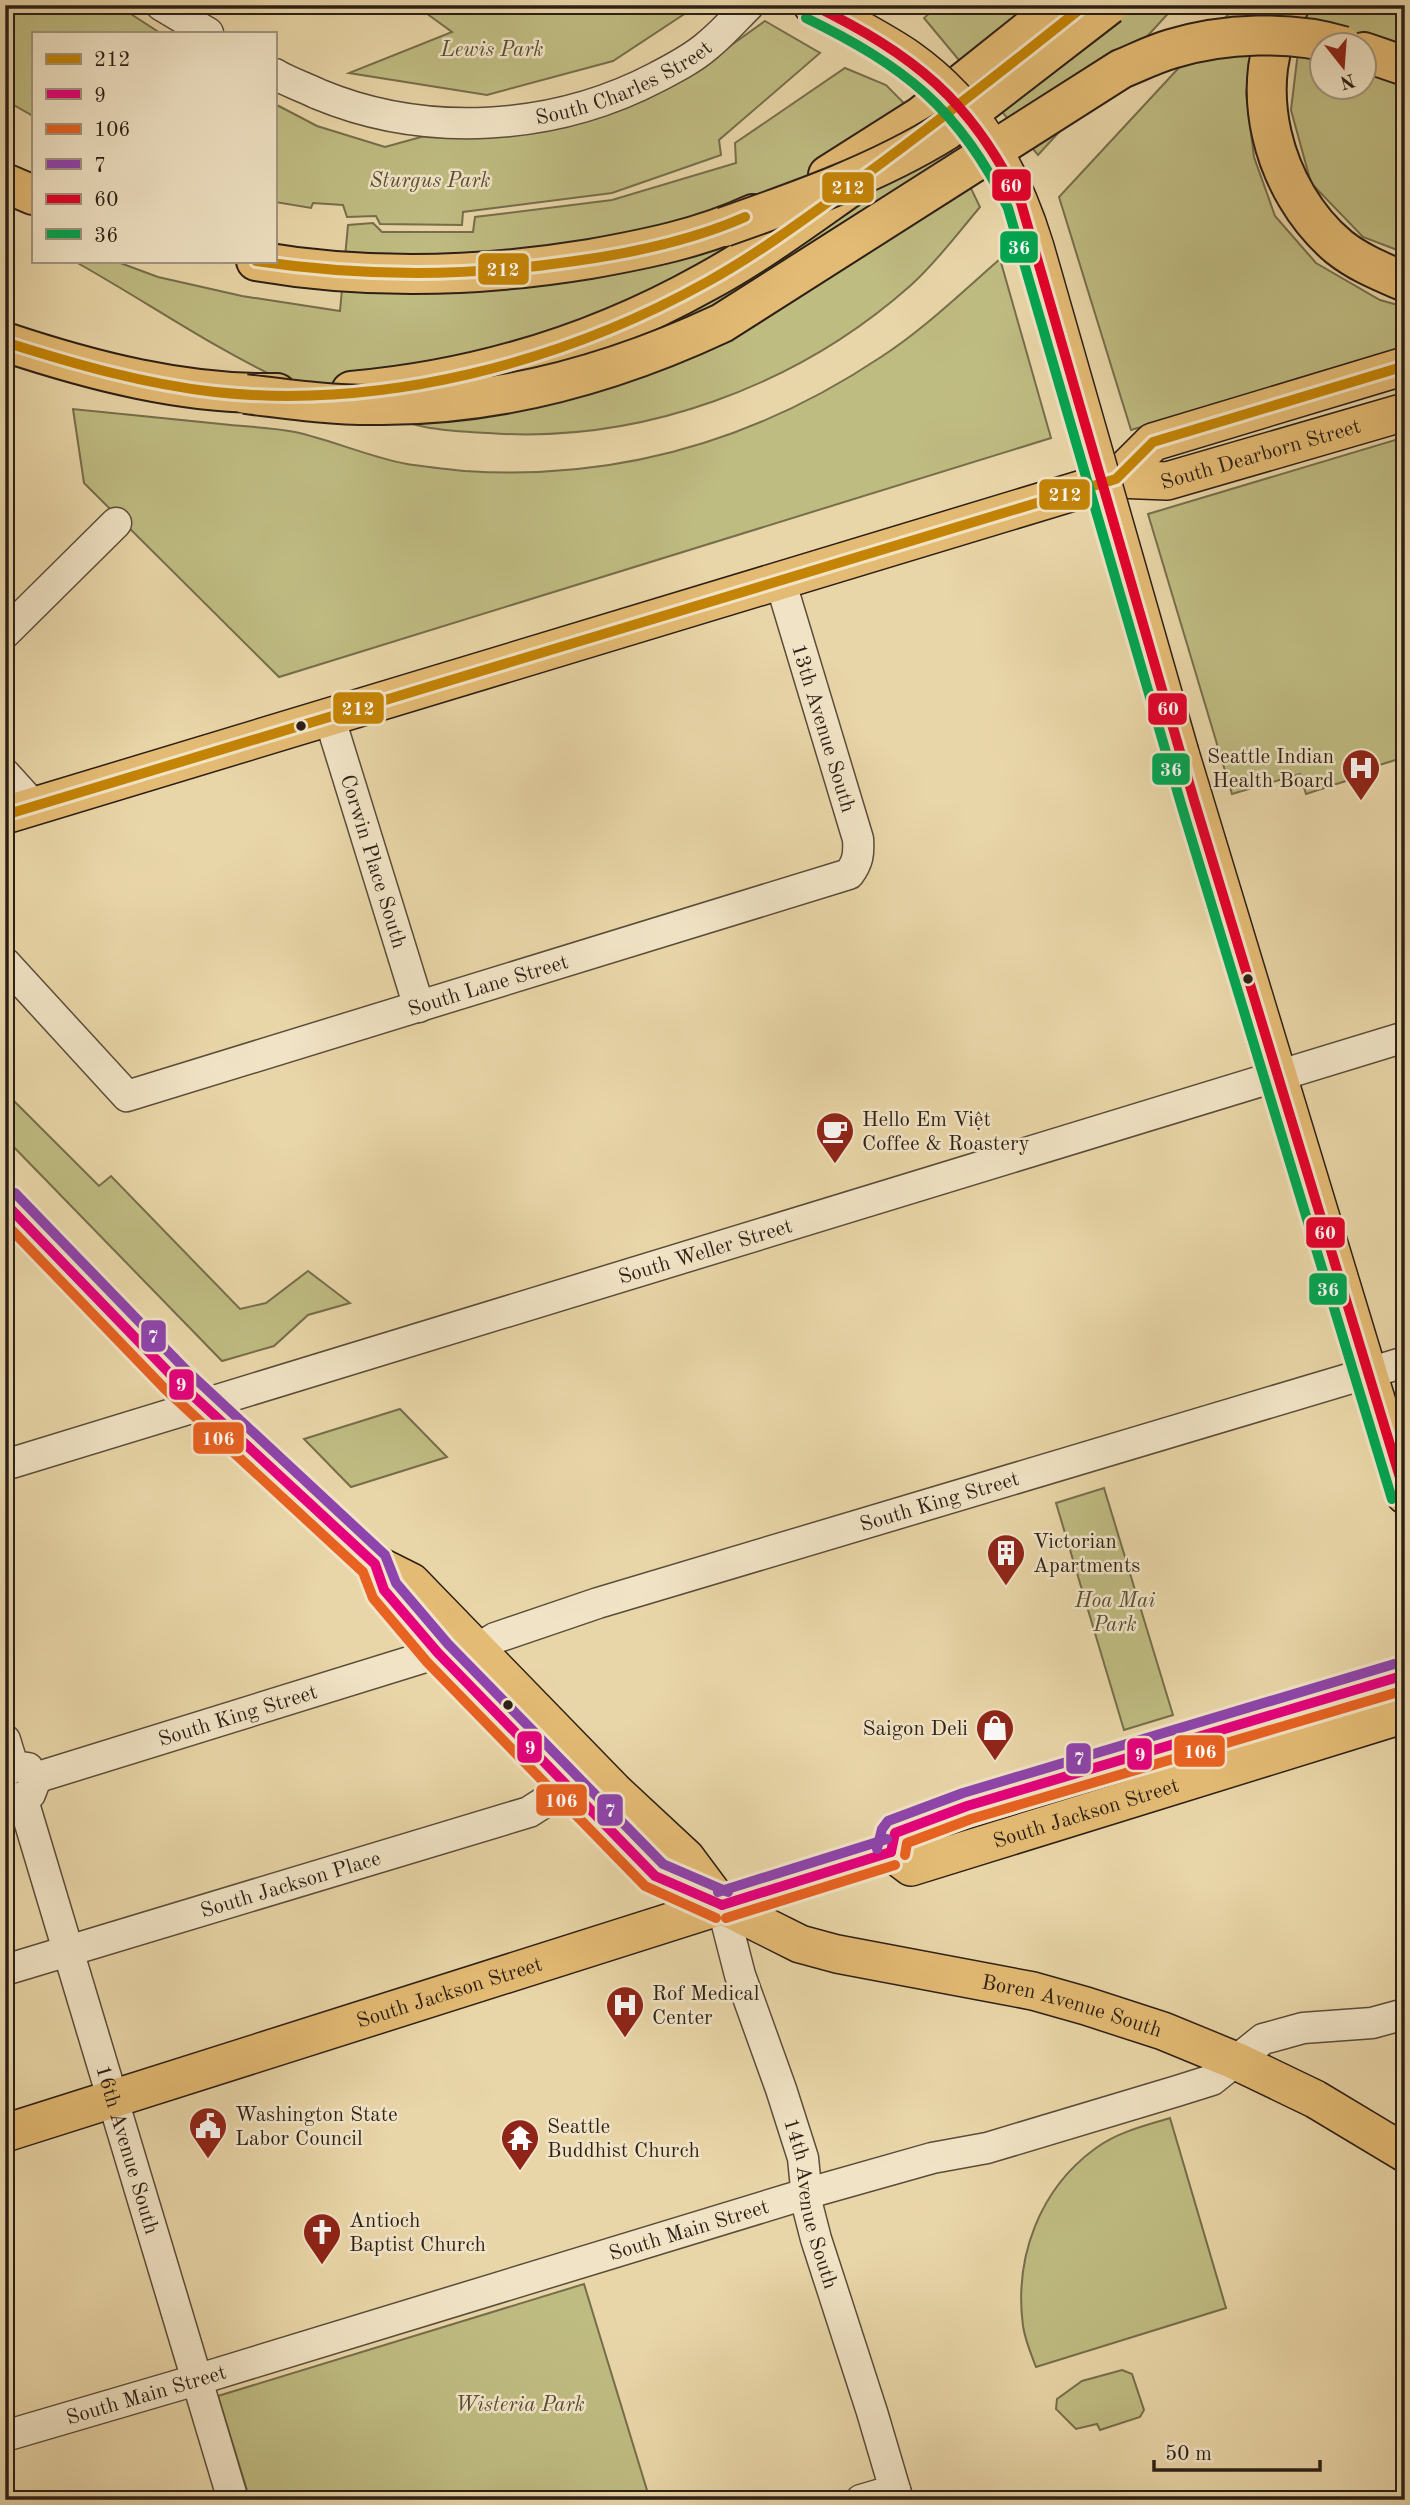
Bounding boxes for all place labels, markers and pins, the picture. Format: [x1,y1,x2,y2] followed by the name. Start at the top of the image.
[294,719,308,733] unlabelled marker
[1207,747,1334,792] place label: Seattle Indian Health Board
[1340,747,1382,802] hospital icon: Seattle Indian Health Board
[1241,972,1255,986] unlabelled marker
[814,1110,856,1165] cafe icon: Hello Em Việt Coffee & Roastery
[862,1110,1030,1155] place label: Hello Em Việt Coffee & Roastery
[985,1532,1027,1587] building icon: Victorian Apartments
[1033,1532,1140,1577] place label: Victorian Apartments
[501,1698,515,1712] unlabelled marker
[974,1707,1016,1762] shop icon: Saigon Deli
[863,1719,968,1740] place label: Saigon Deli
[604,1984,646,2039] hospital icon: Rof Medical Center
[652,1984,760,2029] place label: Rof Medical Center
[187,2105,229,2160] public building icon: Washington State Labor Council
[235,2105,398,2150] place label: Washington State Labor Council
[499,2117,541,2172] temple icon: Seattle Buddhist Church
[547,2117,700,2162] place label: Seattle Buddhist Church
[301,2211,343,2266] church icon: Antioch Baptist Church
[349,2211,486,2256] place label: Antioch Baptist Church

